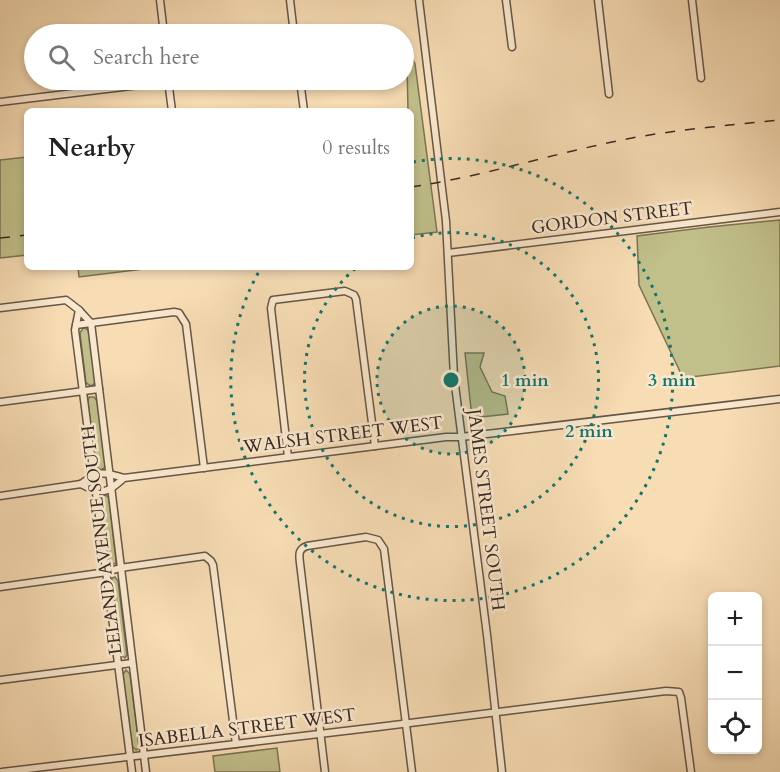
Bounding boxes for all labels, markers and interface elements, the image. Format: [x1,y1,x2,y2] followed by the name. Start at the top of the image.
[24,24,414,90] search box
[45,41,78,74] icon: search
[93,42,200,72] text: Search here
[48,130,136,165] text: Nearby
[322,134,390,161] text: 0 results
[530,196,694,240] street label: GORDON STREET
[501,368,549,393] text: 1 min
[648,368,696,393] text: 3 min
[441,370,461,390] centre of rings
[461,405,511,612] street label: JAMES STREET SOUTH
[241,410,444,460] street label: WALSH STREET WEST
[565,419,613,444] text: 2 min
[76,424,128,656] street label: LELAND AVENUE SOUTH
[708,592,762,754] map controls
[708,592,762,646] button: +
[708,646,762,700] button: −
[708,700,762,754] button: locate
[137,702,357,754] street label: ISABELLA STREET WEST

